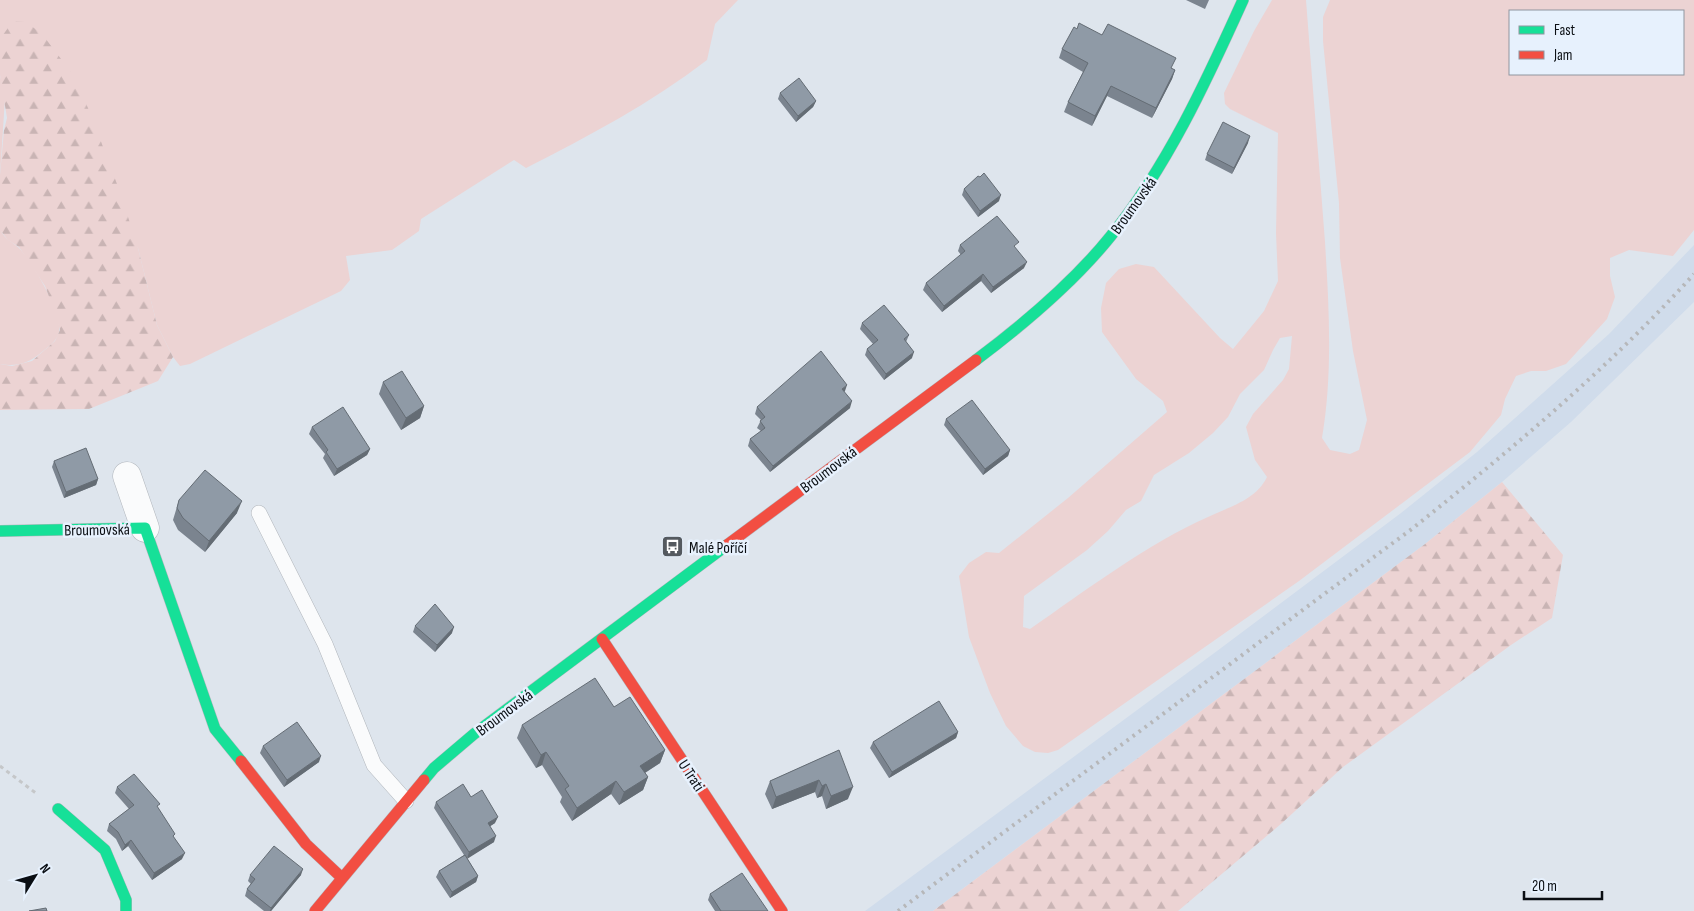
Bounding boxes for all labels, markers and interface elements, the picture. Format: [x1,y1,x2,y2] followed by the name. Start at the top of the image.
[1509,10,1684,75] legend
[1554,21,1576,40] text: Fast
[1553,46,1572,65] text: Jam
[1107,174,1161,238] street label: Broumovská
[797,443,861,498] street label: Broumovská
[64,520,130,541] street label: Broumovská
[661,535,685,559] bus stop icon: Malé Poříčí
[689,539,747,558] place label: Malé Poříčí
[473,686,537,741] street label: Broumovská
[673,756,708,795] street label: U Trati
[10,851,60,901] north arrow
[36,860,54,877] text: N
[1524,868,1602,900] scale bar
[1532,877,1557,896] text: 20 m

